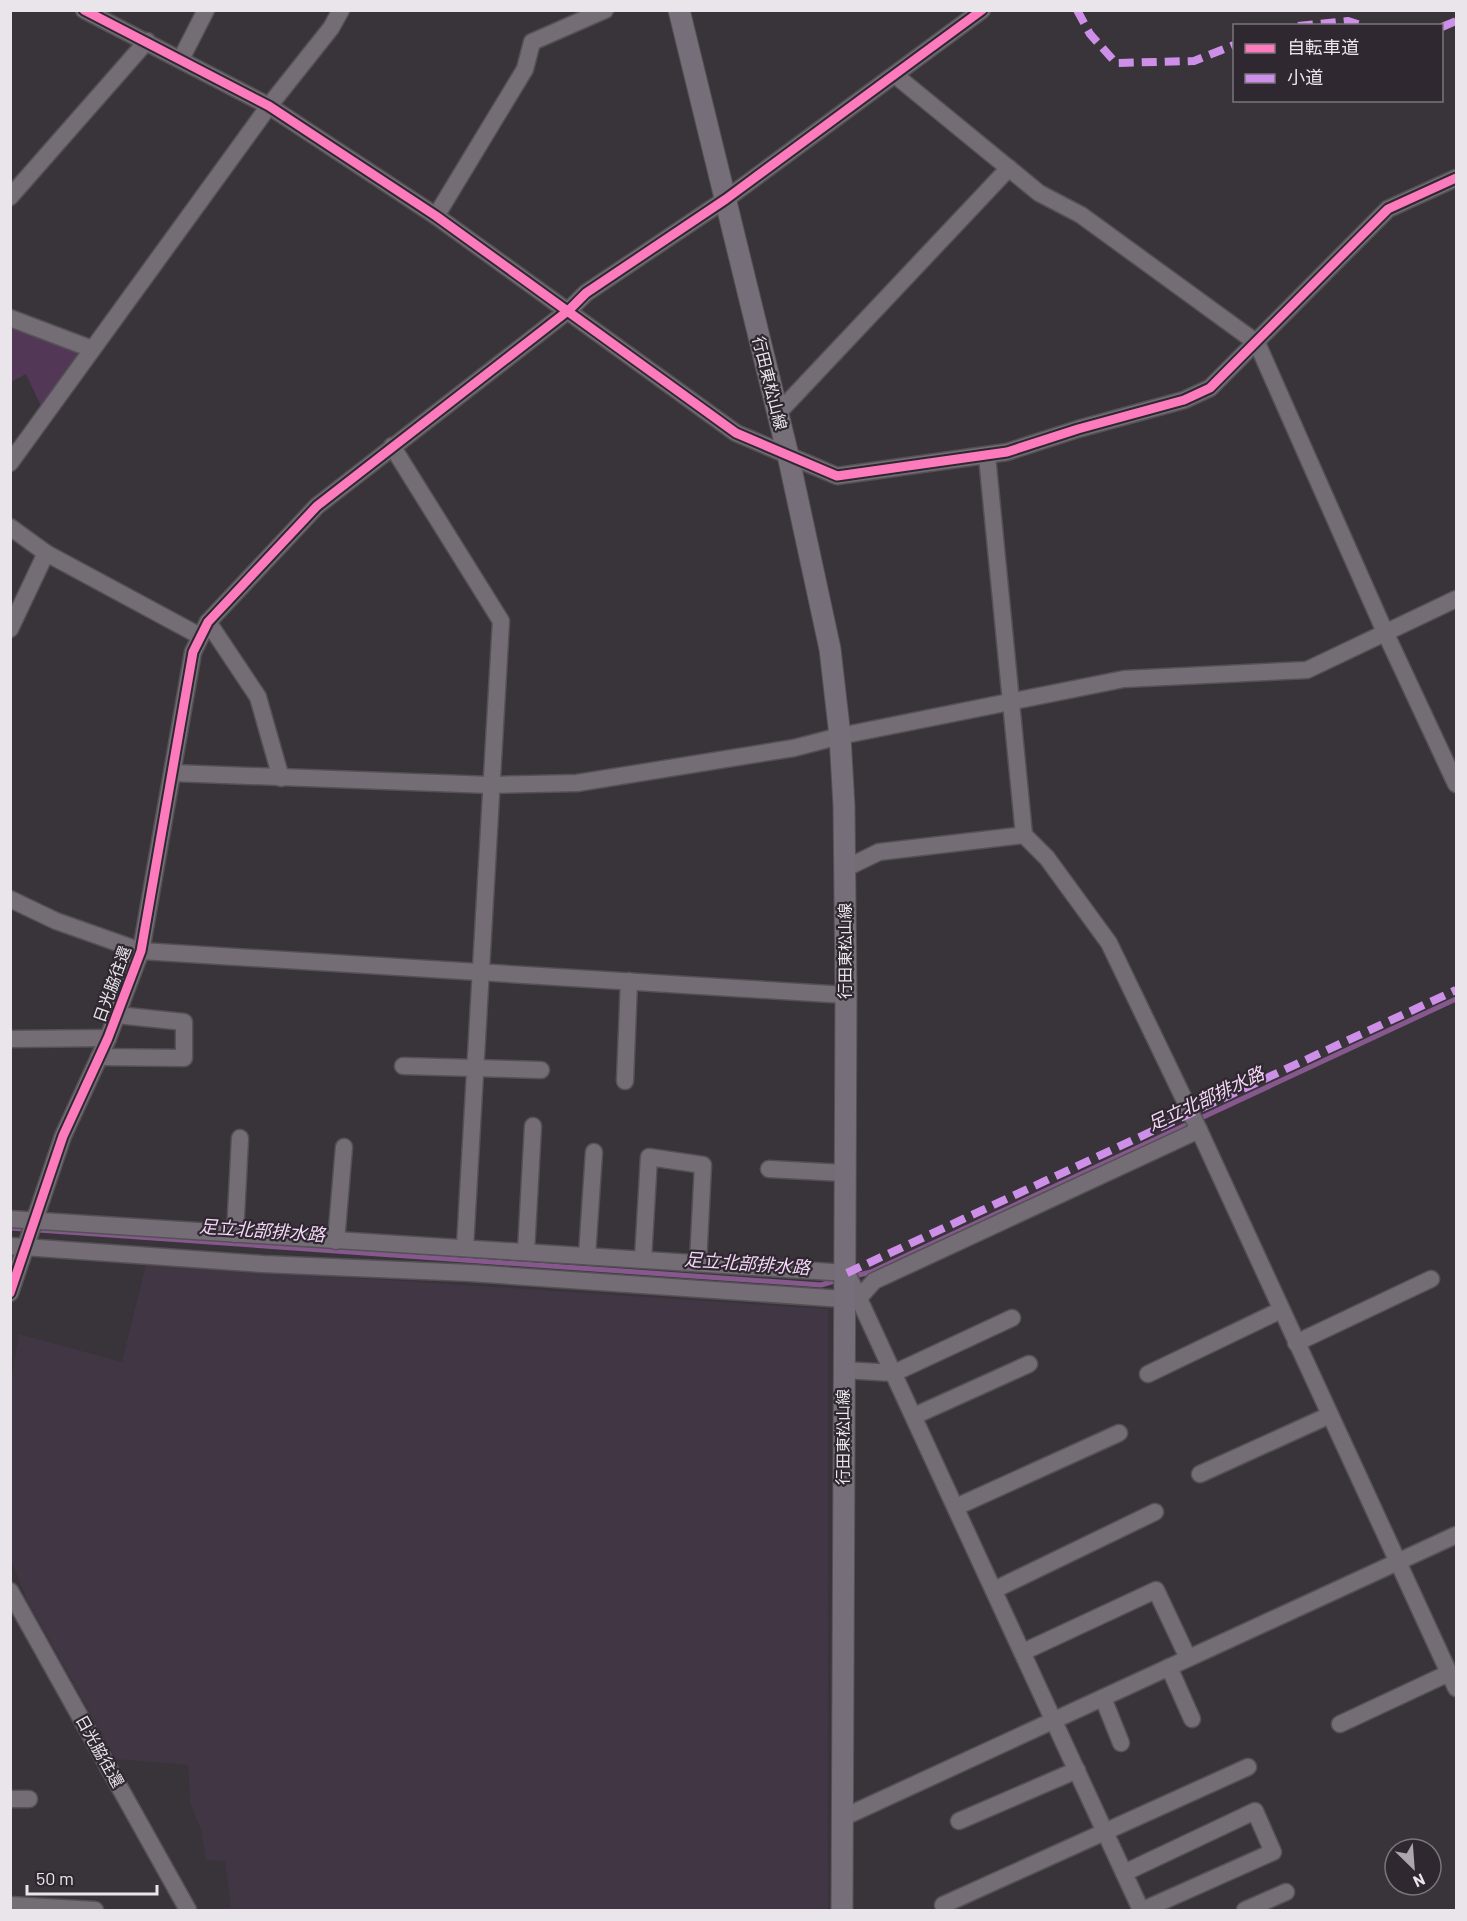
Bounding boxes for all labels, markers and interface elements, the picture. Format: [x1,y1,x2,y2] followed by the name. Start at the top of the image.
[1233,24,1443,102] legend
[1287,36,1359,58] text: 自転車道
[1287,66,1323,88] text: 小道
[750,334,791,432] street label: 行田東松山線
[835,903,854,999] street label: 行田東松山線
[89,943,134,1025] street label: 日光脇往還
[1144,1061,1269,1135] water label: 足立北部排水路
[198,1215,328,1246] water label: 足立北部排水路
[683,1248,813,1279] water label: 足立北部排水路
[833,1389,852,1485] street label: 行田東松山線
[73,1711,128,1790] street label: 日光脇往還
[1383,1837,1443,1897] north arrow
[27,1858,158,1896] scale bar
[36,1867,74,1889] text: 50 m
[1411,1870,1428,1892] text: N

